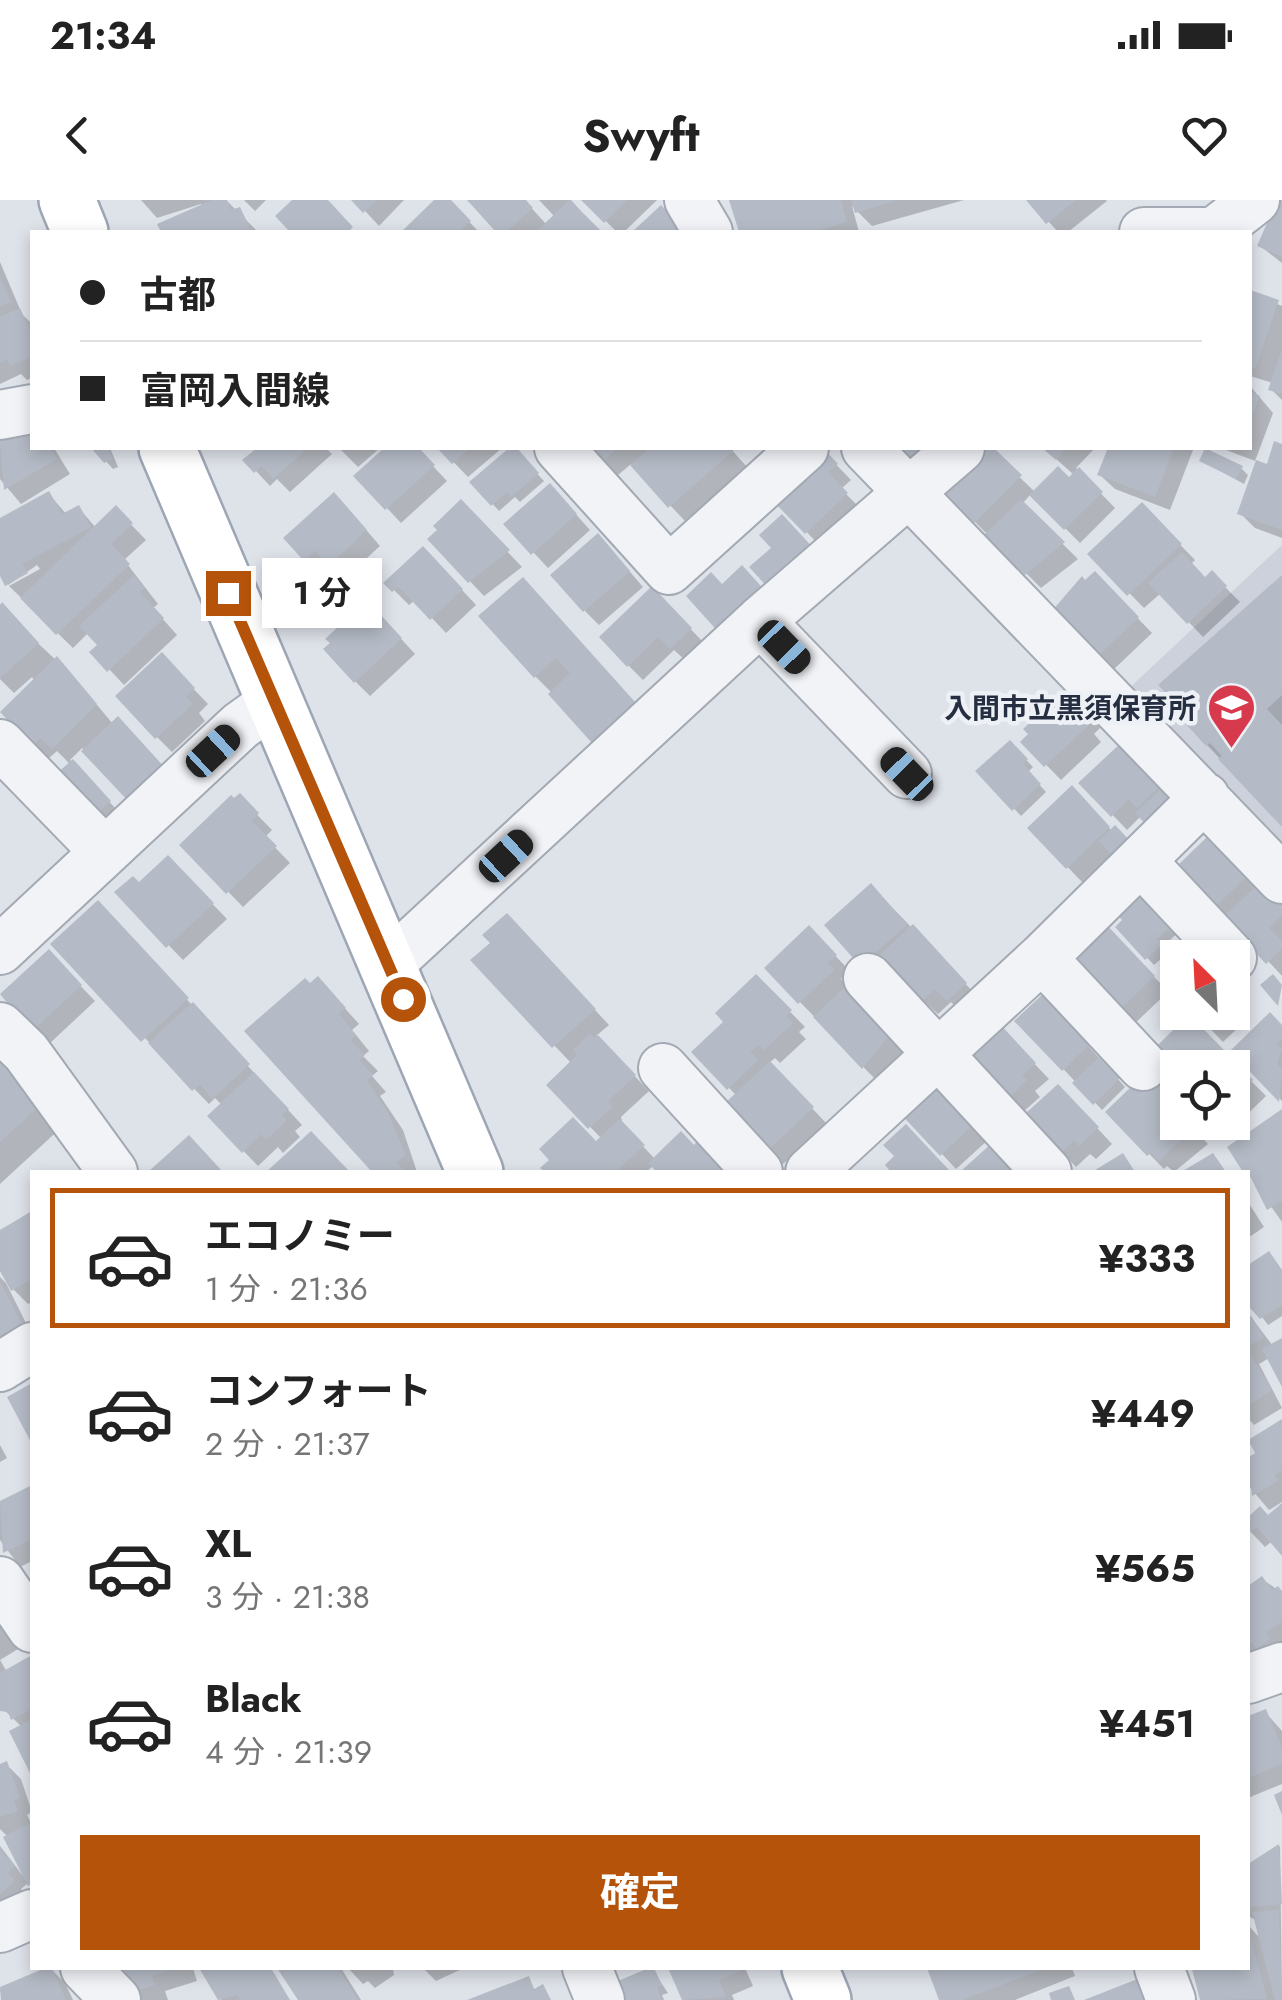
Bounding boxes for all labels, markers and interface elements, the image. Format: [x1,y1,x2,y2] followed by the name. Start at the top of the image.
[50,8,157,63] text: 21:34
[583,103,699,168] text: Swyft
[50,108,105,163] icon: back
[1177,108,1232,163] icon: heart
[140,267,216,322] text: 古都
[140,363,330,418] text: 富岡入間線
[263,558,383,628] callout: 1 分
[293,570,351,616] text: 1 分
[206,571,251,616] route end
[752,615,816,679] car
[1205,682,1257,750] school or university icon: 入間市立黒須保育所
[944,688,1196,729] place label: 入間市立黒須保育所
[181,720,245,782] car
[875,742,939,806] car
[474,825,538,887] car
[1160,940,1250,1030] north arrow
[1160,940,1250,1140] map controls
[381,977,426,1022] route start
[1160,1050,1250,1140] button: locate
[205,1208,395,1263] text: エコノミー
[85,1213,175,1303] icon: car
[1099,1231,1195,1286] text: ¥333
[205,1266,368,1312] text: 1 分 · 21:36
[205,1363,432,1418] text: コンフォート
[85,1368,175,1458] icon: car
[1091,1386,1195,1441] text: ¥449
[205,1421,370,1467] text: 2 分 · 21:37
[205,1516,251,1571] text: XL
[85,1523,175,1613] icon: car
[1095,1541,1195,1596] text: ¥565
[205,1574,370,1620] text: 3 分 · 21:38
[205,1671,302,1726] text: Black
[85,1678,175,1768] icon: car
[1099,1696,1195,1751] text: ¥451
[205,1729,372,1775] text: 4 分 · 21:39
[80,1835,1200,1950] button: 確定

